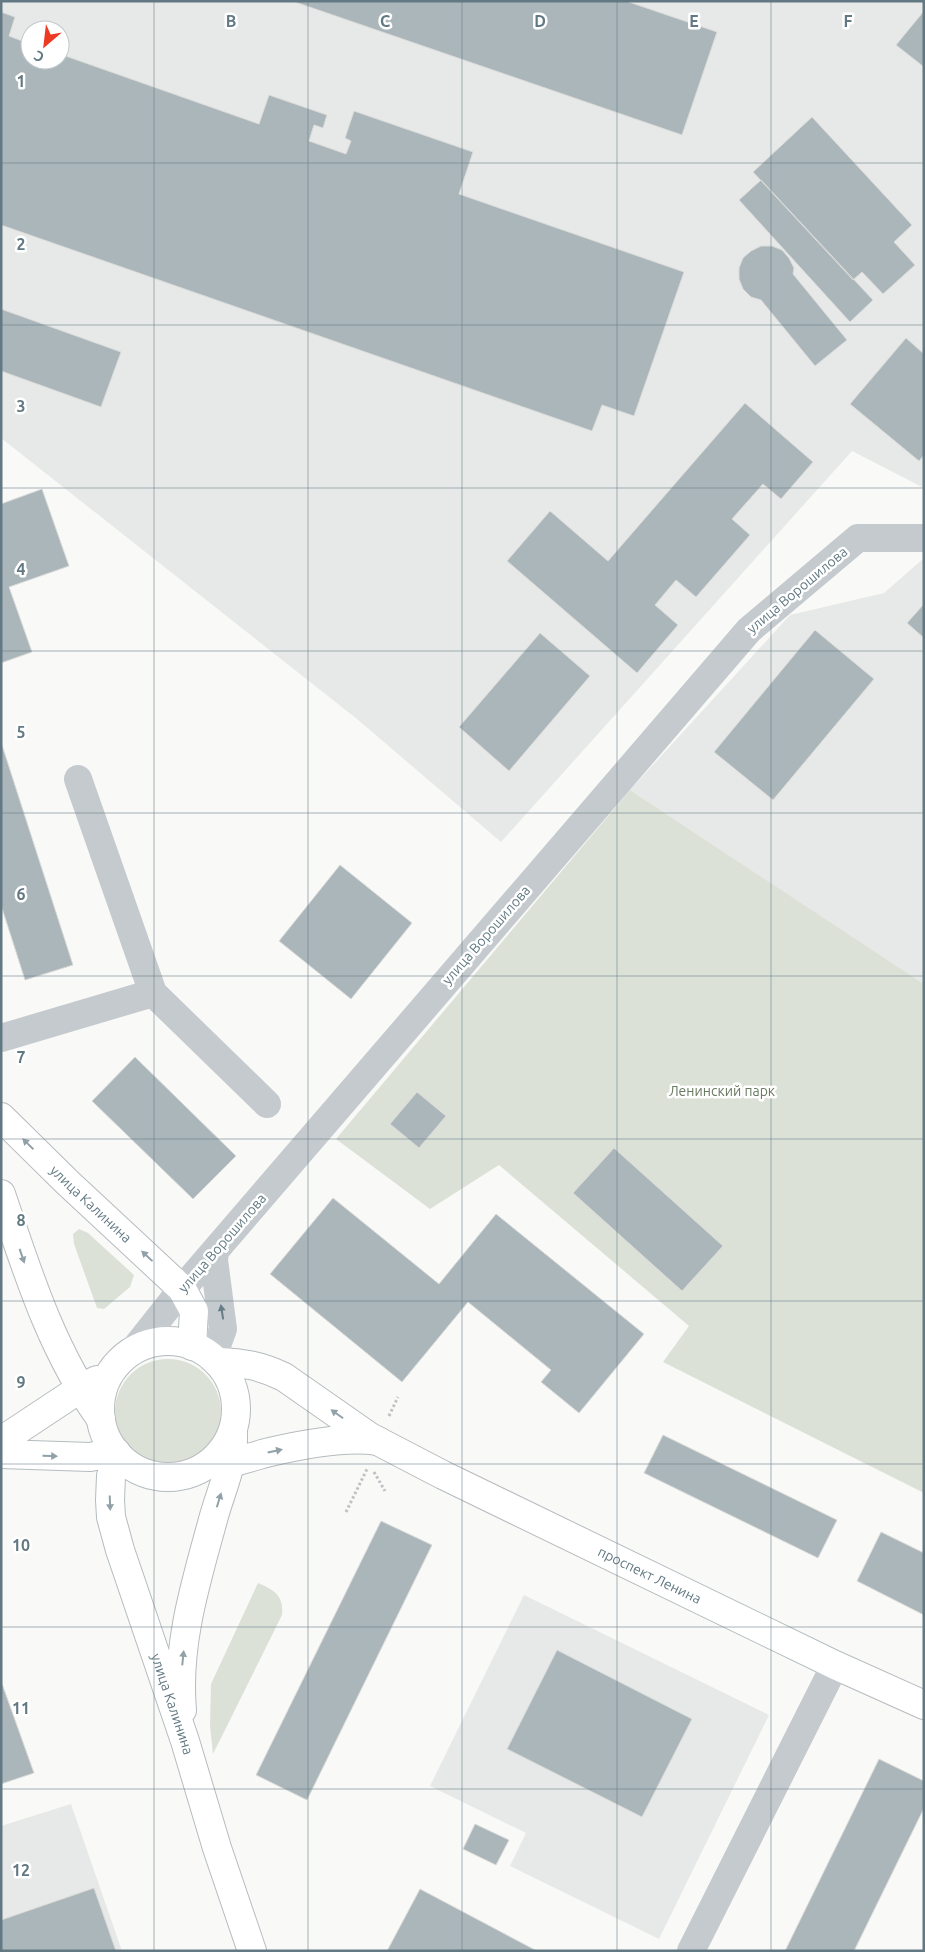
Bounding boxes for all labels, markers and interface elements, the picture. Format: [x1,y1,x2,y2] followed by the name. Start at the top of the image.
[226,12,236,30] text: B
[380,12,390,30] text: C
[534,12,546,30] text: D
[689,12,699,30] text: E
[844,12,853,30] text: F
[20,20,70,70] north arrow
[31,47,47,66] text: С
[16,72,26,90] text: 1
[16,235,26,253] text: 2
[16,397,26,415] text: 3
[744,543,850,637] street label: улица Ворошилова
[16,560,26,578] text: 4
[16,723,26,741] text: 5
[439,882,533,988] street label: улица Ворошилова
[16,885,26,903] text: 6
[16,1048,26,1066] text: 7
[669,1083,775,1099] park label: Ленинский парк
[23,1139,35,1151] one-way arrow
[47,1162,135,1246] street label: улица Калинина
[175,1190,269,1296] street label: улица Ворошилова
[16,1211,26,1229] text: 8
[19,1249,27,1264] one-way arrow
[141,1250,153,1262] one-way arrow
[217,1304,225,1320] one-way arrow
[16,1373,26,1391] text: 9
[330,1409,344,1419] one-way arrow
[268,1447,283,1455] one-way arrow
[42,1452,58,1460] one-way arrow
[216,1492,224,1507] one-way arrow
[107,1495,115,1511] one-way arrow
[12,1536,30,1554] text: 10
[595,1543,704,1607] street label: проспект Ленина
[179,1649,187,1665] one-way arrow
[148,1651,197,1756] street label: улица Калинина
[12,1699,30,1717] text: 11
[12,1861,30,1879] text: 12

